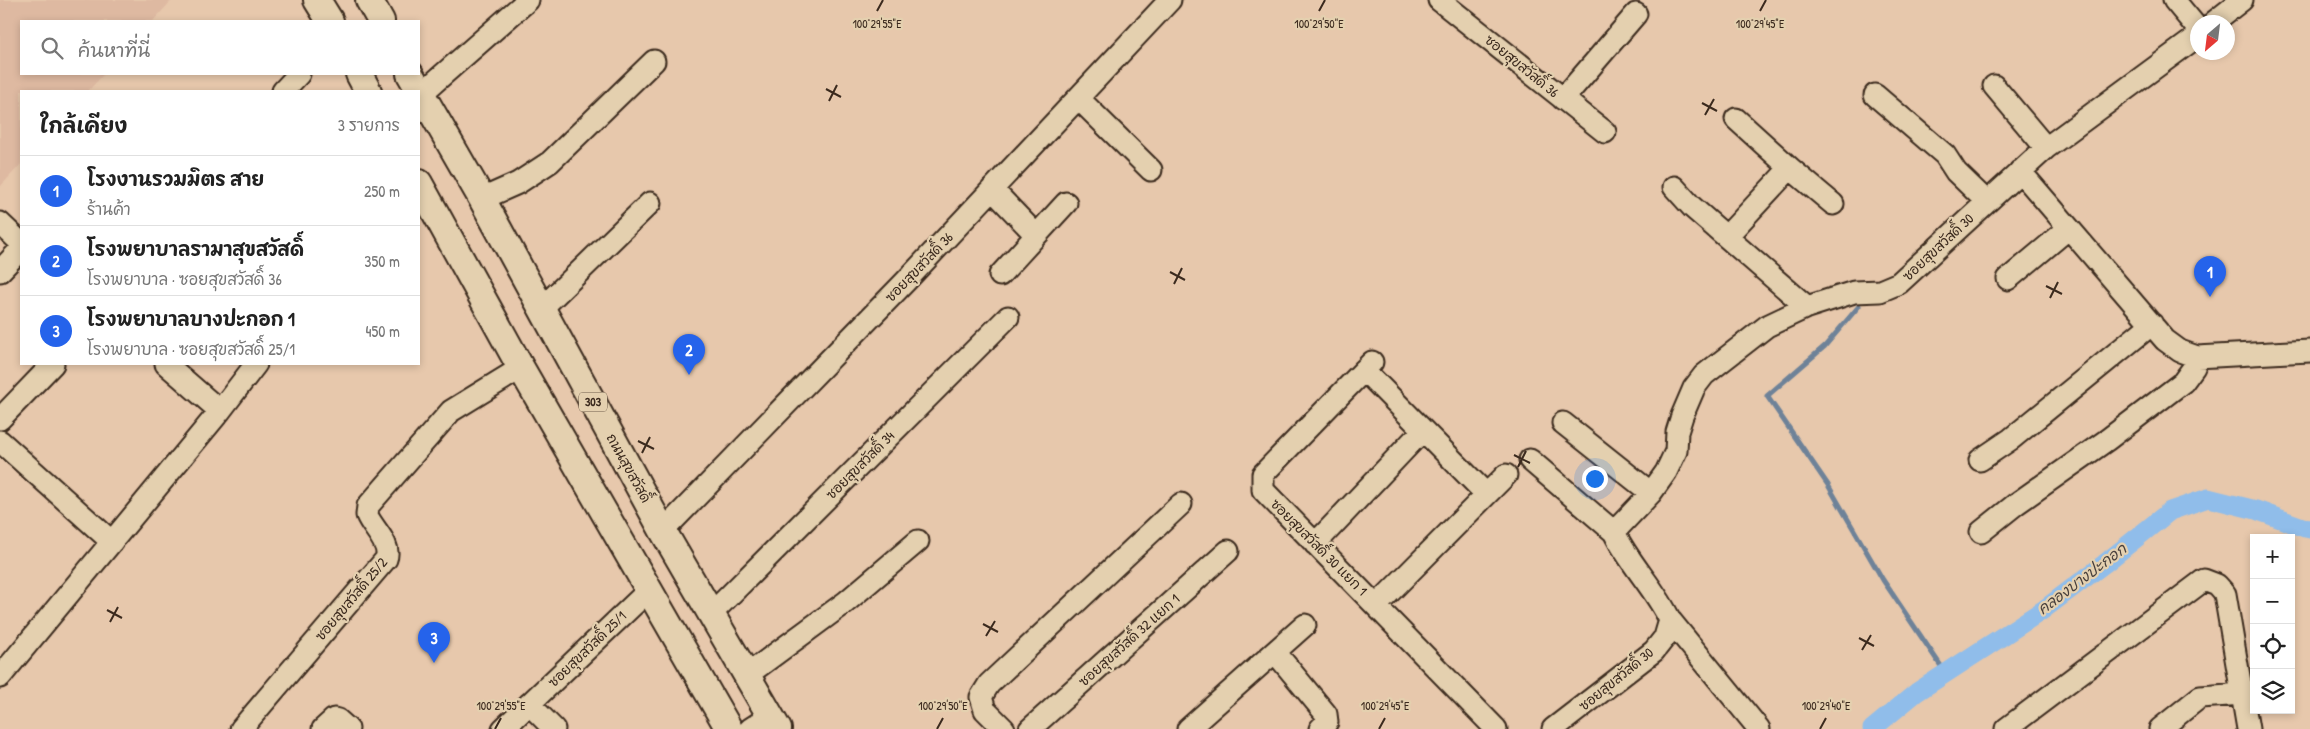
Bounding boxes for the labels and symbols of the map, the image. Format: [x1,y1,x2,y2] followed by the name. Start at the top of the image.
[853,15,902,32] text: 100°29'55"E
[1294,15,1344,32] text: 100°29'50"E
[1736,15,1785,32] text: 100°29'45"E
[2190,15,2235,60] north arrow
[1481,29,1565,102] street label: ซอยสุขสวัสดิ์ 36
[1897,208,1978,285] street label: ซอยสุขสวัสดิ์ 30
[879,226,958,306] street label: ซอยสุขสวัสดิ์ 36
[2194,256,2226,297] pin: 1
[673,334,705,375] pin: 2
[579,392,607,412] road number: 303
[820,425,899,504] street label: ซอยสุขสวัสดิ์ 34
[602,429,658,506] street label: ถนนสุขสวัสดิ์
[1582,466,1608,492] your location
[1266,493,1373,600] street label: ซอยสุขสวัสดิ์ 30 แยก 1
[2033,537,2131,619] water label: คลองบางปะกอก
[309,552,392,645] street label: ซอยสุขสวัสดิ์ 25/2
[1073,588,1184,691] street label: ซอยสุขสวัสดิ์ 32 แยก 1
[542,605,631,692] street label: ซอยสุขสวัสดิ์ 25/1
[418,622,450,663] pin: 3
[1573,642,1658,715] street label: ซอยสุขสวัสดิ์ 30
[477,697,526,714] text: 100°29'55"E
[918,697,968,714] text: 100°29'50"E
[1361,697,1410,714] text: 100°29'45"E
[1802,697,1851,714] text: 100°29'40"E

